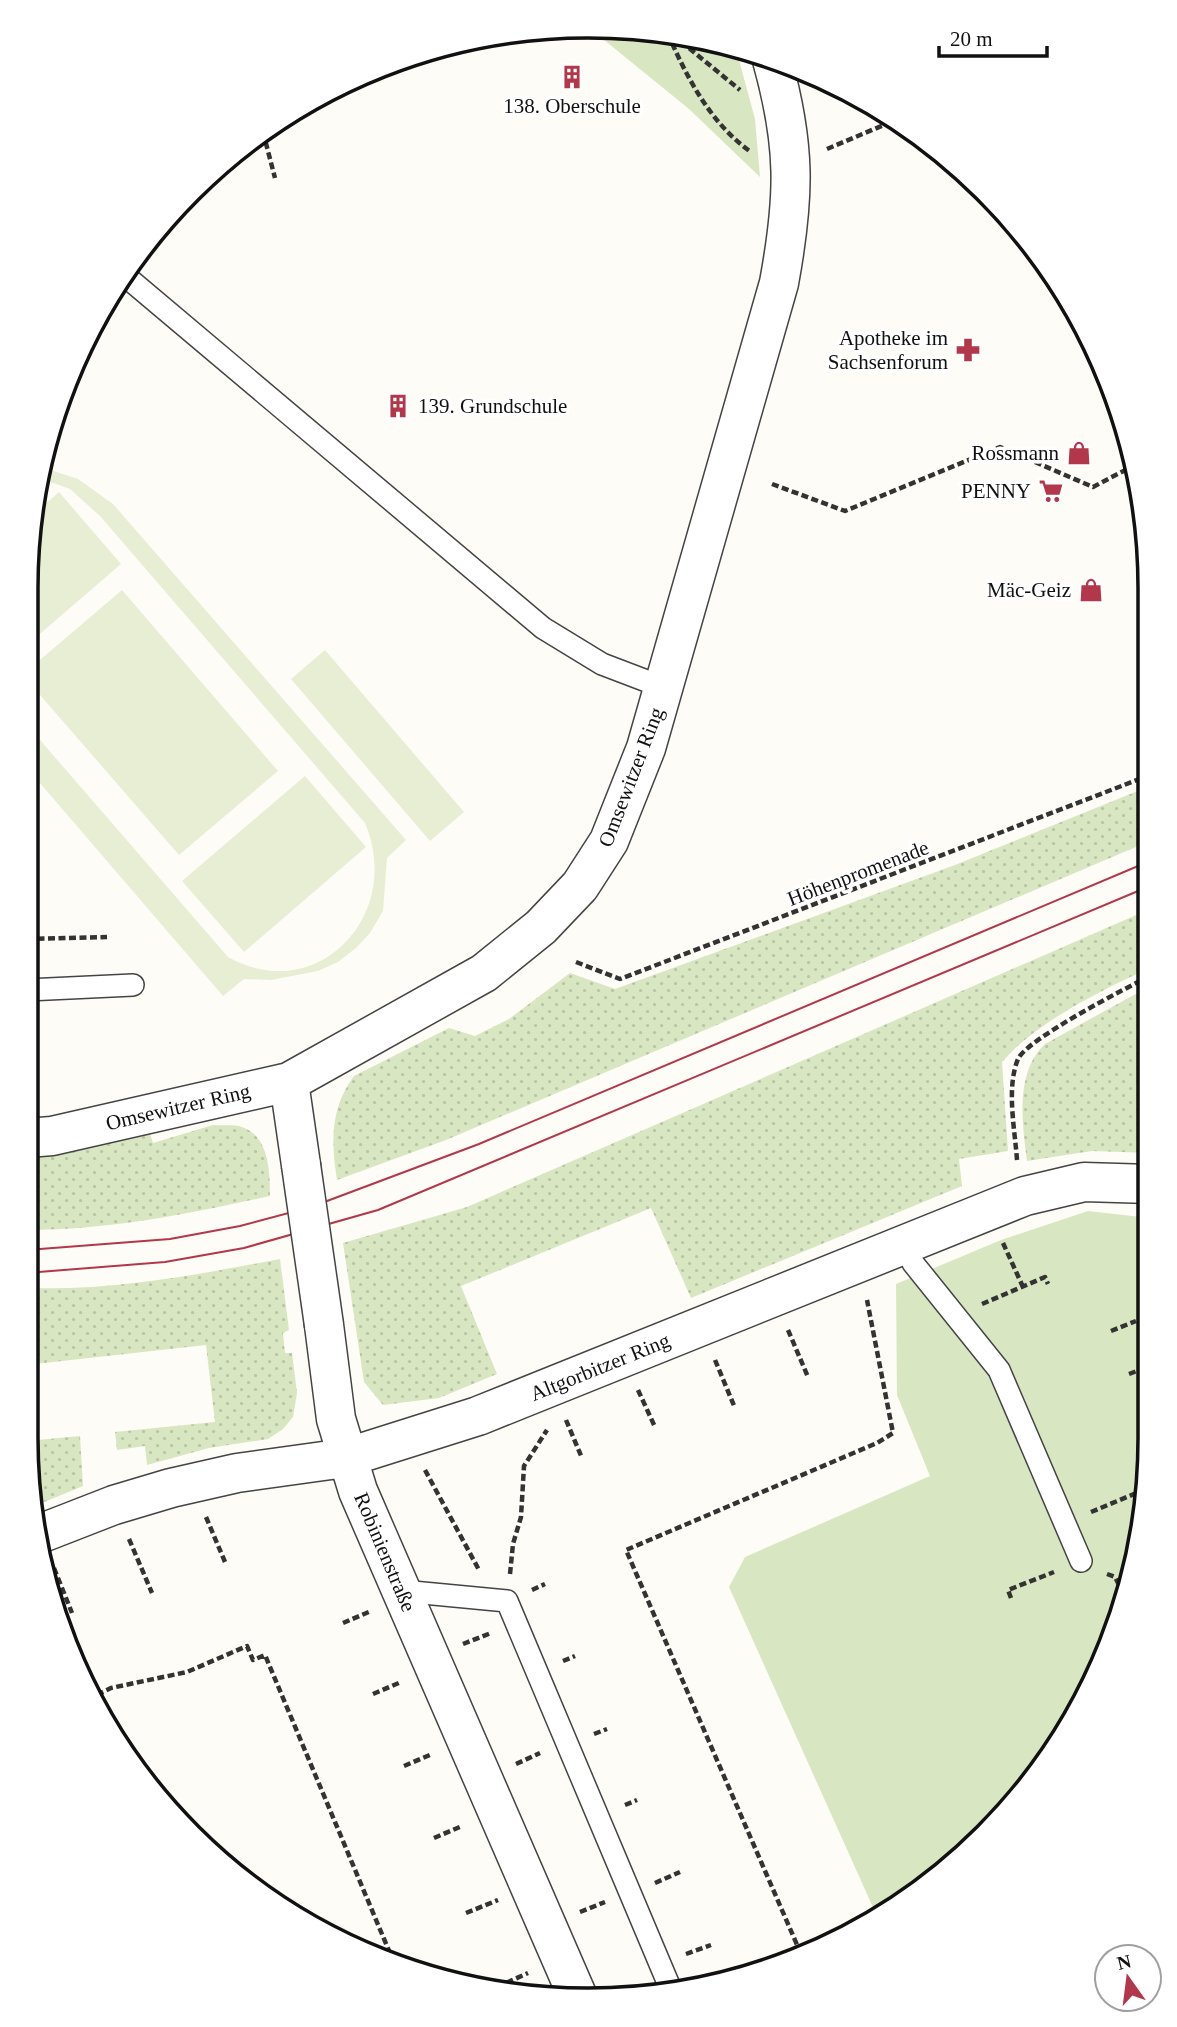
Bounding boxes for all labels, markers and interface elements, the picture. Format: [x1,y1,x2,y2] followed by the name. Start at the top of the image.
[939,14,1048,58] scale bar
[950,27,993,51] text: 20 m
[558,63,586,91] building icon: 138. Oberschule
[503,94,641,118] place label: 138. Oberschule
[828,326,948,374] place label: Apotheke im Sachsenforum
[954,336,982,364] pharmacy icon: Apotheke im Sachsenforum
[384,392,412,420] building icon: 139. Grundschule
[418,394,567,418] place label: 139. Grundschule
[1065,439,1093,467] shop icon: Rossmann
[971,441,1059,465] place label: Rossmann
[1037,477,1065,505] supermarket icon: PENNY
[961,479,1031,503] place label: PENNY
[1077,576,1105,604] shop icon: Mäc-Geiz
[987,578,1071,602] place label: Mäc-Geiz
[593,703,669,850] street label: Omsewitzer Ring
[784,835,932,911] street label: Höhenpromenade
[103,1079,253,1135] street label: Omsewitzer Ring
[527,1328,674,1406] street label: Altgorbitzer Ring
[349,1489,421,1615] street label: Robinienstraße
[1093,1943,1163,2013] north arrow
[1115,1950,1133,1974] text: N

